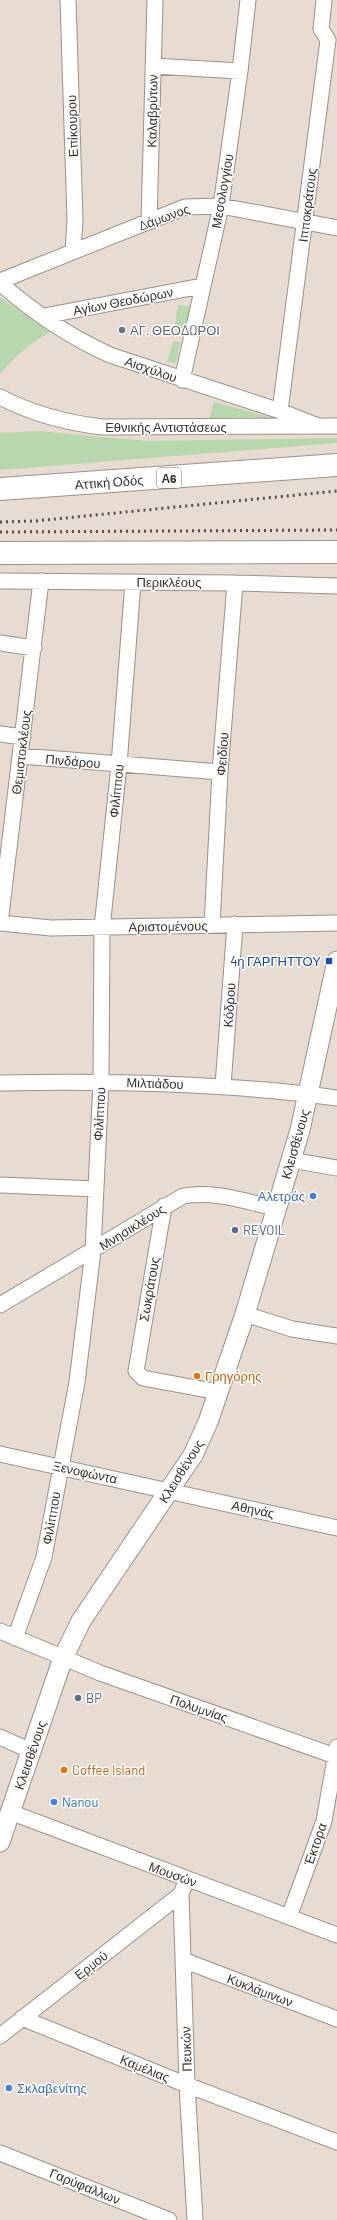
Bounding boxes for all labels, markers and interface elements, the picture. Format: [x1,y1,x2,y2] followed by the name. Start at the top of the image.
[143,74,161,148] street label: Καλαβρύτων
[63,95,81,157] street label: Επίκουρου
[208,152,236,230] street label: Μεσολογγίου
[295,167,319,243] street label: Ιπποκράτους
[136,200,192,234] street label: Δάμωνος
[72,283,174,319] street label: Αγίων Θεοδώρων
[130,322,220,338] place label: ΑΓ. ΘΕΟΔΩΡΟΙ
[117,325,127,335] marker: ΑΓ. ΘΕΟΔΩΡΟΙ
[123,353,179,385] street label: Αισχύλου
[105,419,227,435] street label: Εθνικής Αντιστάσεως
[157,468,181,488] road number: Α6
[74,472,144,492] street label: Αττική Οδός
[137,574,201,590] street label: Περικλέους
[8,709,34,795] street label: Θεμιστοκλέους
[213,732,231,776] street label: Φειδίου
[45,751,101,771] street label: Πινδάρου
[105,763,127,819] street label: Φιλίππου
[128,917,208,935] street label: Αριστομένους
[230,953,321,969] place label: 4η ΓΑΡΓΗΤΤΟΥ
[324,956,334,966] marker: 4η ΓΑΡΓΗΤΤΟΥ
[219,982,239,1028] street label: Κόδρου
[126,1074,184,1092] street label: Μιλτιάδου
[90,1087,108,1141] street label: Φιλίππου
[277,1107,313,1181] street label: Κλεισθένους
[258,1188,305,1204] place label: Αλετράς
[308,1191,318,1201] marker: Αλετράς
[96,1200,168,1254] street label: Μνησικλέους
[243,1222,285,1238] place label: REVOIL
[230,1225,240,1235] marker: REVOIL
[135,1256,163,1322] street label: Σωκράτους
[205,1368,261,1384] place label: Γρηγόρης
[192,1371,202,1381] marker: Γρηγόρης
[155,1436,207,1506] street label: Κλεισθένους
[51,1457,119,1487] street label: Ξενοφώντα
[38,1490,64,1546] street label: Φιλίππου
[230,1497,276,1521] street label: Αθηνάς
[86,1690,102,1706] place label: BP
[168,1691,230,1725] street label: Πολυμνίας
[73,1693,83,1703] marker: BP
[11,1718,49,1792] street label: Κλεισθένους
[72,1762,145,1778] place label: Coffee Island
[59,1765,69,1775] marker: Coffee Island
[62,1794,98,1810] place label: Nanou
[49,1797,59,1807] marker: Nanou
[300,1820,330,1868] street label: Έκτορα
[147,1858,199,1890] street label: Μουσών
[71,1947,111,1983] street label: Ερμού
[225,1970,295,2010] street label: Κυκλάμινων
[177,2026,195,2072] street label: Πευκών
[118,2051,172,2085] street label: Καμέλιας
[17,2080,87,2096] place label: Σκλαβενίτης
[4,2083,14,2093] marker: Σκλαβενίτης
[47,2165,123,2207] street label: Γαρύφαλλων

